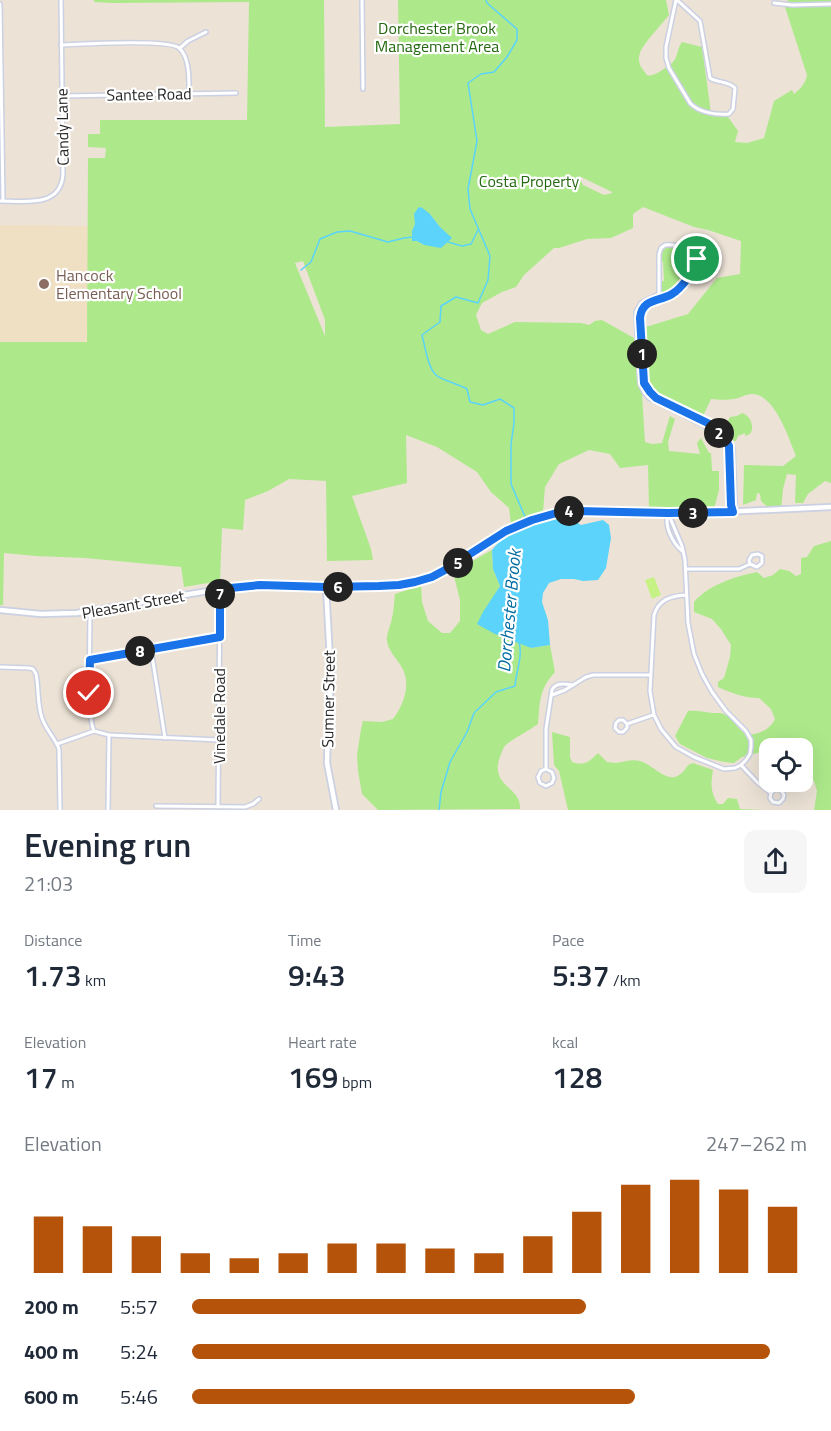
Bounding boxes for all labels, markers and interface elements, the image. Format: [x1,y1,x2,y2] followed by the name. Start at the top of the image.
[375,16,499,58] park label: Dorchester Brook Management Area
[106,81,192,107] street label: Santee Road
[49,88,75,166] street label: Candy Lane
[479,169,579,193] park label: Costa Property
[671,233,722,284] pin
[680,242,713,275] icon: arrive
[56,263,182,305] place label: Hancock Elementary School
[37,277,51,291] marker: Hancock Elementary School
[627,339,657,369] pin: 1
[638,342,646,366] text: 1
[704,418,734,448] pin: 2
[715,421,723,445] text: 2
[554,496,584,526] pin: 4
[678,498,708,528] pin: 3
[565,499,573,523] text: 4
[689,501,697,525] text: 3
[490,547,528,673] water label: Dorchester Brook
[443,548,473,578] pin: 5
[454,551,462,575] text: 5
[323,572,353,602] pin: 6
[334,575,342,599] text: 6
[205,579,235,609] pin: 7
[216,582,224,606] text: 7
[80,583,187,625] street label: Pleasant Street
[125,636,155,666] pin: 8
[136,639,144,663] text: 8
[315,650,341,748] street label: Sumner Street
[63,667,114,718] pin
[207,668,231,764] street label: Vinedale Road
[72,676,105,709] icon: check
[759,738,813,792] map controls
[759,738,813,792] button: locate
[24,820,191,870] text: Evening run
[744,830,807,893] button: share
[24,868,73,899] text: 21:03
[24,928,82,952] text: Distance
[288,928,321,952] text: Time
[552,928,584,952] text: Pace
[24,952,82,998] text: 1.73
[288,952,346,998] text: 9:43
[552,952,610,998] text: 5:37
[82,968,106,992] text: km
[610,968,641,992] text: /km
[24,1030,86,1054] text: Elevation
[288,1030,357,1054] text: Heart rate
[552,1030,578,1054] text: kcal
[24,1054,58,1100] text: 17
[288,1054,338,1100] text: 169
[552,1054,602,1100] text: 128
[58,1070,75,1094] text: m
[338,1070,372,1094] text: bpm
[24,1128,102,1159] text: Elevation
[706,1128,807,1159] text: 247–262 m
[24,1291,79,1322] text: 200 m
[120,1291,158,1322] text: 5:57
[24,1336,79,1367] text: 400 m
[120,1336,158,1367] text: 5:24
[24,1381,79,1412] text: 600 m
[120,1381,158,1412] text: 5:46

